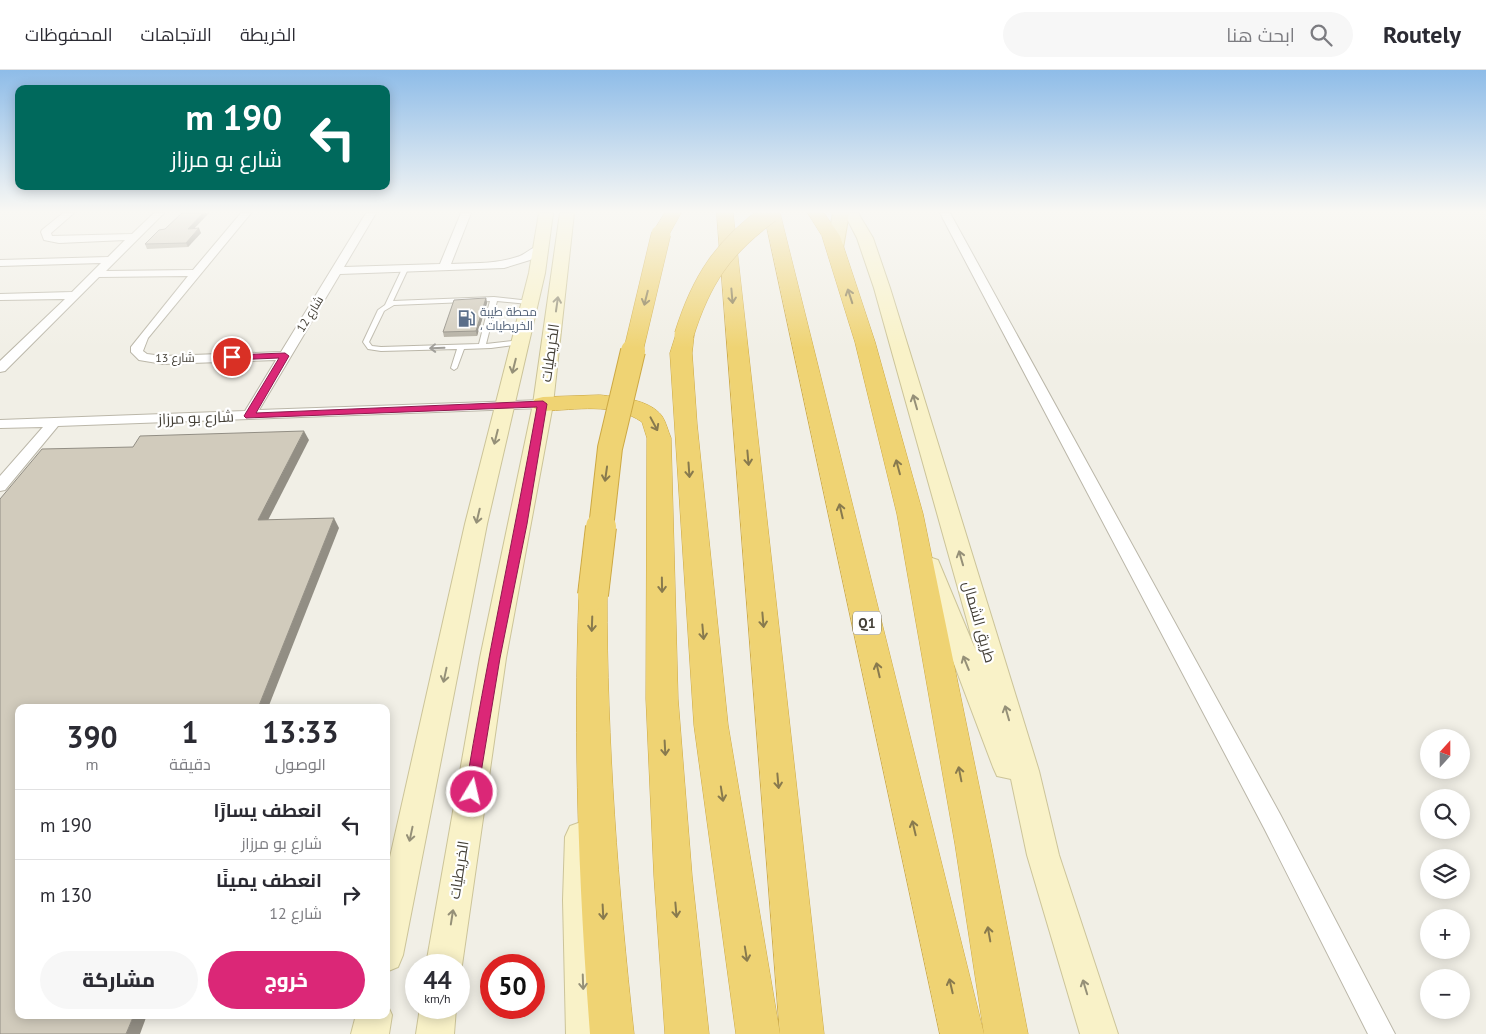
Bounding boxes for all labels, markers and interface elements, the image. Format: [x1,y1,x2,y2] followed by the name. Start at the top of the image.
[1003,12,1353,57] search box
[1383,19,1461,50] text: Routely
[1307,21,1335,49] icon: search
[25,23,113,46] text: المحفوظات
[141,23,212,46] text: الاتجاهات
[240,23,296,46] text: الخريطة
[1226,23,1295,47] text: ابحث هنا
[185,94,282,140] text: 190 m
[300,105,365,170] icon: left
[171,145,282,173] text: شارع بو مرزاز
[728,288,737,304] one-way arrow
[845,288,855,304] one-way arrow
[641,290,650,306] one-way arrow
[293,293,327,335] street label: شارع 12
[552,296,562,312] one-way arrow
[480,304,537,333] place label: محطة طيبة ، الخريطيات
[456,309,476,329] fuel station icon: محطة طيبة ، الخريطيات
[536,322,563,383] street label: الخريطيات
[211,336,253,378] pin
[218,343,246,371] icon: arrive
[429,343,445,352] one-way arrow
[155,350,195,366] street label: شارع 13
[509,358,518,374] one-way arrow
[909,394,919,410] one-way arrow
[157,407,234,430] street label: شارع بو مرزاز
[650,416,659,431] one-way arrow
[491,429,500,445] one-way arrow
[743,450,753,466] one-way arrow
[893,459,902,475] one-way arrow
[684,462,694,478] one-way arrow
[601,465,611,481] one-way arrow
[836,504,845,520] one-way arrow
[473,508,482,524] one-way arrow
[955,550,965,566] one-way arrow
[657,576,667,593] one-way arrow
[958,579,1000,665] street label: طريق الشمال
[758,611,768,627] one-way arrow
[853,612,881,634] road number: Q1
[587,616,597,632] one-way arrow
[698,624,708,640] one-way arrow
[961,656,971,671] one-way arrow
[873,662,882,678] one-way arrow
[440,667,449,683] one-way arrow
[1001,706,1011,722] one-way arrow
[181,712,198,751] text: 1
[262,712,338,751] text: 13:33
[67,717,118,756] text: 390
[1420,729,1470,779] north arrow
[1420,729,1470,1019] map controls
[661,739,670,755] one-way arrow
[86,754,99,774] text: m
[169,754,211,774] text: دقيقة
[275,754,326,774] text: الوصول
[445,765,497,817] position arrow
[955,767,964,783] one-way arrow
[773,773,783,789] one-way arrow
[717,785,727,801] one-way arrow
[1420,789,1470,839] button: search
[214,798,322,822] text: انعطف يسارًا
[337,811,365,839] icon: left
[40,813,92,837] text: 190 m
[909,821,918,837] one-way arrow
[406,826,415,842] one-way arrow
[241,833,322,853] text: شارع بو مرزاز
[445,839,472,900] street label: الخريطيات
[1420,849,1470,899] button: layers
[216,868,322,892] text: انعطف يمينًا
[337,881,365,909] icon: right
[40,883,92,907] text: 130 m
[671,901,680,917] one-way arrow
[269,903,322,923] text: شارع 12
[598,904,607,920] one-way arrow
[447,909,457,925] one-way arrow
[1420,909,1470,959] button: +
[984,927,994,943] one-way arrow
[741,946,751,962] one-way arrow
[40,951,198,1009] button: مشاركة
[208,951,365,1009] button: خروج
[480,954,545,1019] speed limit sign: 50
[423,964,452,996] text: 44
[1420,969,1470,1019] button: −
[578,973,587,989] one-way arrow
[946,979,955,995] one-way arrow
[1079,980,1089,996] one-way arrow
[424,991,451,1006] text: km/h

